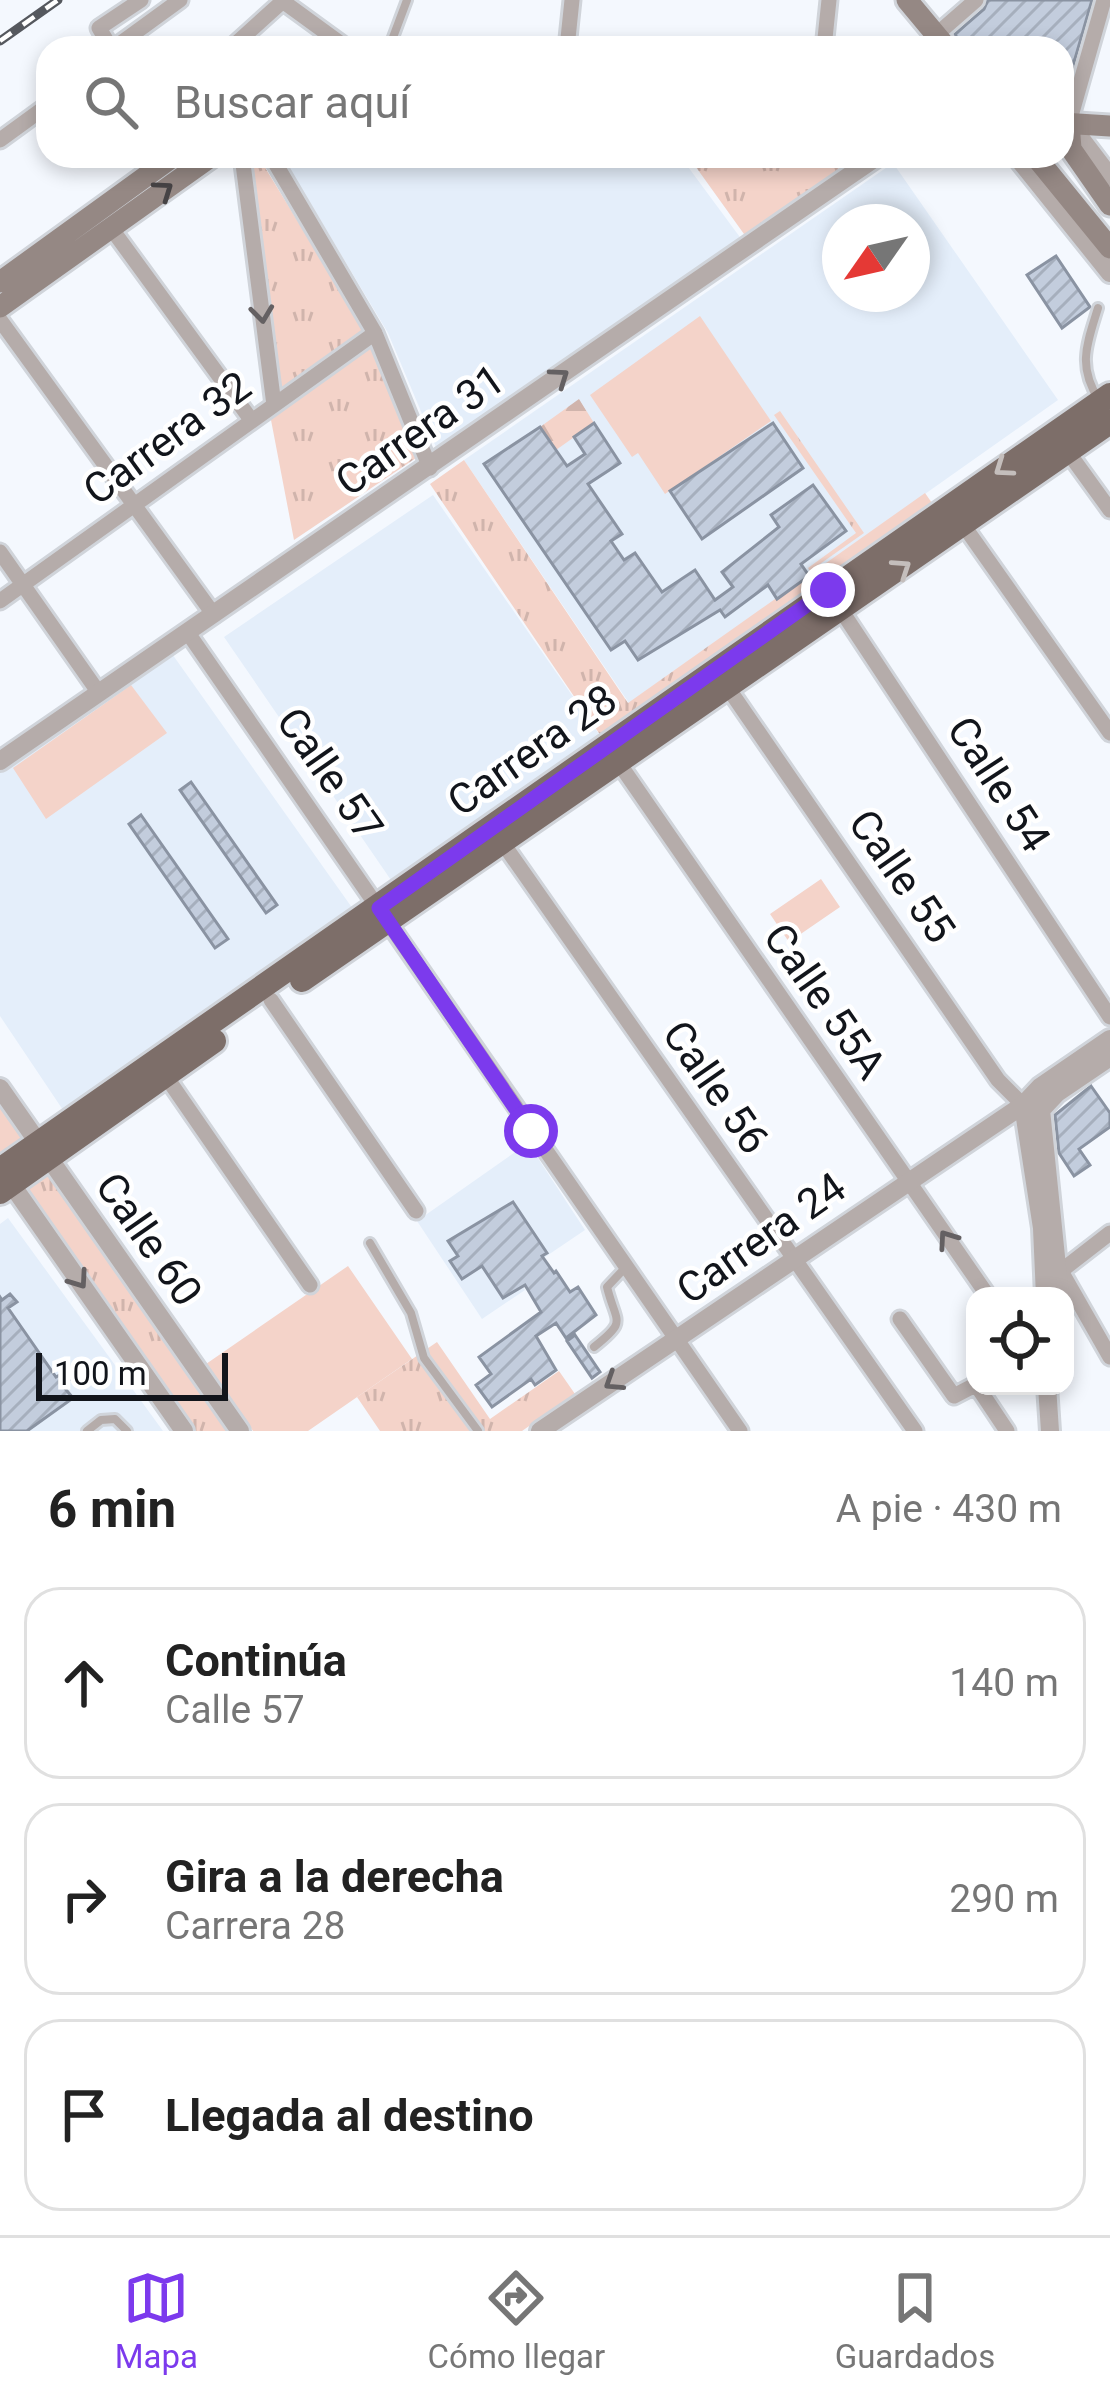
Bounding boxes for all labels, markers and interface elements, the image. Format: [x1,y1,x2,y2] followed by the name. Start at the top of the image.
[36,36,1074,168] search box
[78,69,144,135] icon: search
[174,76,411,129] text: Buscar aquí
[151,183,172,205] one-way arrow
[822,204,930,312] north arrow
[249,304,275,323] one-way arrow
[326,354,514,506] street label: Carrera 31
[74,361,260,515] street label: Carrera 32
[547,369,569,391] one-way arrow
[995,454,1017,476] one-way arrow
[889,560,911,582] one-way arrow
[801,563,855,617] route end
[438,674,626,826] street label: Carrera 28
[267,698,393,850] street label: Calle 57
[937,708,1061,860] street label: Calle 54
[839,800,965,952] street label: Calle 55
[754,914,896,1088] street label: Calle 55A
[653,1011,779,1163] street label: Calle 56
[504,1104,558,1158] route start
[667,1162,855,1314] street label: Carrera 24
[86,1163,212,1315] street label: Calle 60
[939,1230,961,1252] one-way arrow
[65,1267,87,1289] one-way arrow
[966,1287,1074,1395] map controls
[966,1287,1074,1395] button: locate
[36,1347,228,1400] scale bar
[54,1354,147,1393] text: 100 m
[604,1368,626,1390] one-way arrow
[48,1480,176,1539] text: 6 min
[836,1486,1062,1532] text: A pie · 430 m
[165,1634,347,1687] text: Continúa
[51,1650,117,1716] icon: ahead
[949,1660,1059,1706] text: 140 m
[165,1687,305,1733] text: Calle 57
[165,1850,504,1903] text: Gira a la derecha
[51,1866,117,1932] icon: right
[949,1876,1059,1922] text: 290 m
[165,1903,346,1949] text: Carrera 28
[51,2082,117,2148] icon: arrive
[165,2089,534,2142] text: Llegada al destino
[115,2265,198,2376] tab: Mapa
[428,2265,605,2376] tab: Cómo llegar
[835,2265,995,2376] tab: Guardados

